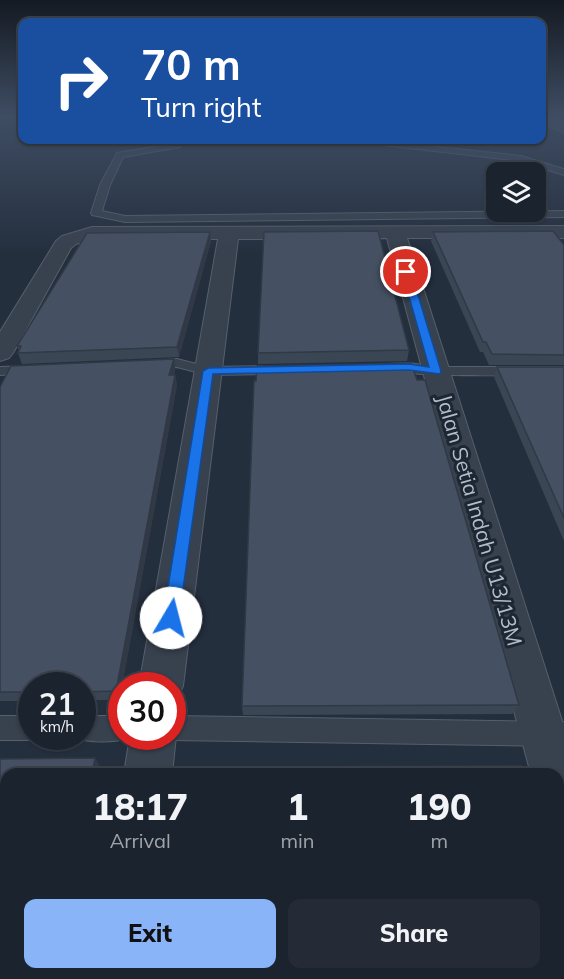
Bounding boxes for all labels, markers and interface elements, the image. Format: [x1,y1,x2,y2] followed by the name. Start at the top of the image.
[141,38,241,91] text: 70 m
[42,42,120,120] icon: right
[141,90,261,124] text: Turn right
[486,162,546,222] map controls
[486,162,546,222] button: layers
[380,246,431,297] pin
[389,255,422,288] icon: arrive
[432,391,528,649] street label: Jalan Setia Indah U13/13M
[139,586,203,650] position arrow
[108,672,186,750] speed limit sign: 30
[39,685,75,723] text: 21
[40,717,74,736] text: km/h
[92,784,188,829] text: 18:17
[287,784,308,829] text: 1
[407,784,472,829] text: 190
[110,828,171,853] text: Arrival
[280,828,315,853] text: min
[430,828,448,853] text: m
[24,899,276,968] button: Exit
[288,899,540,968] button: Share

